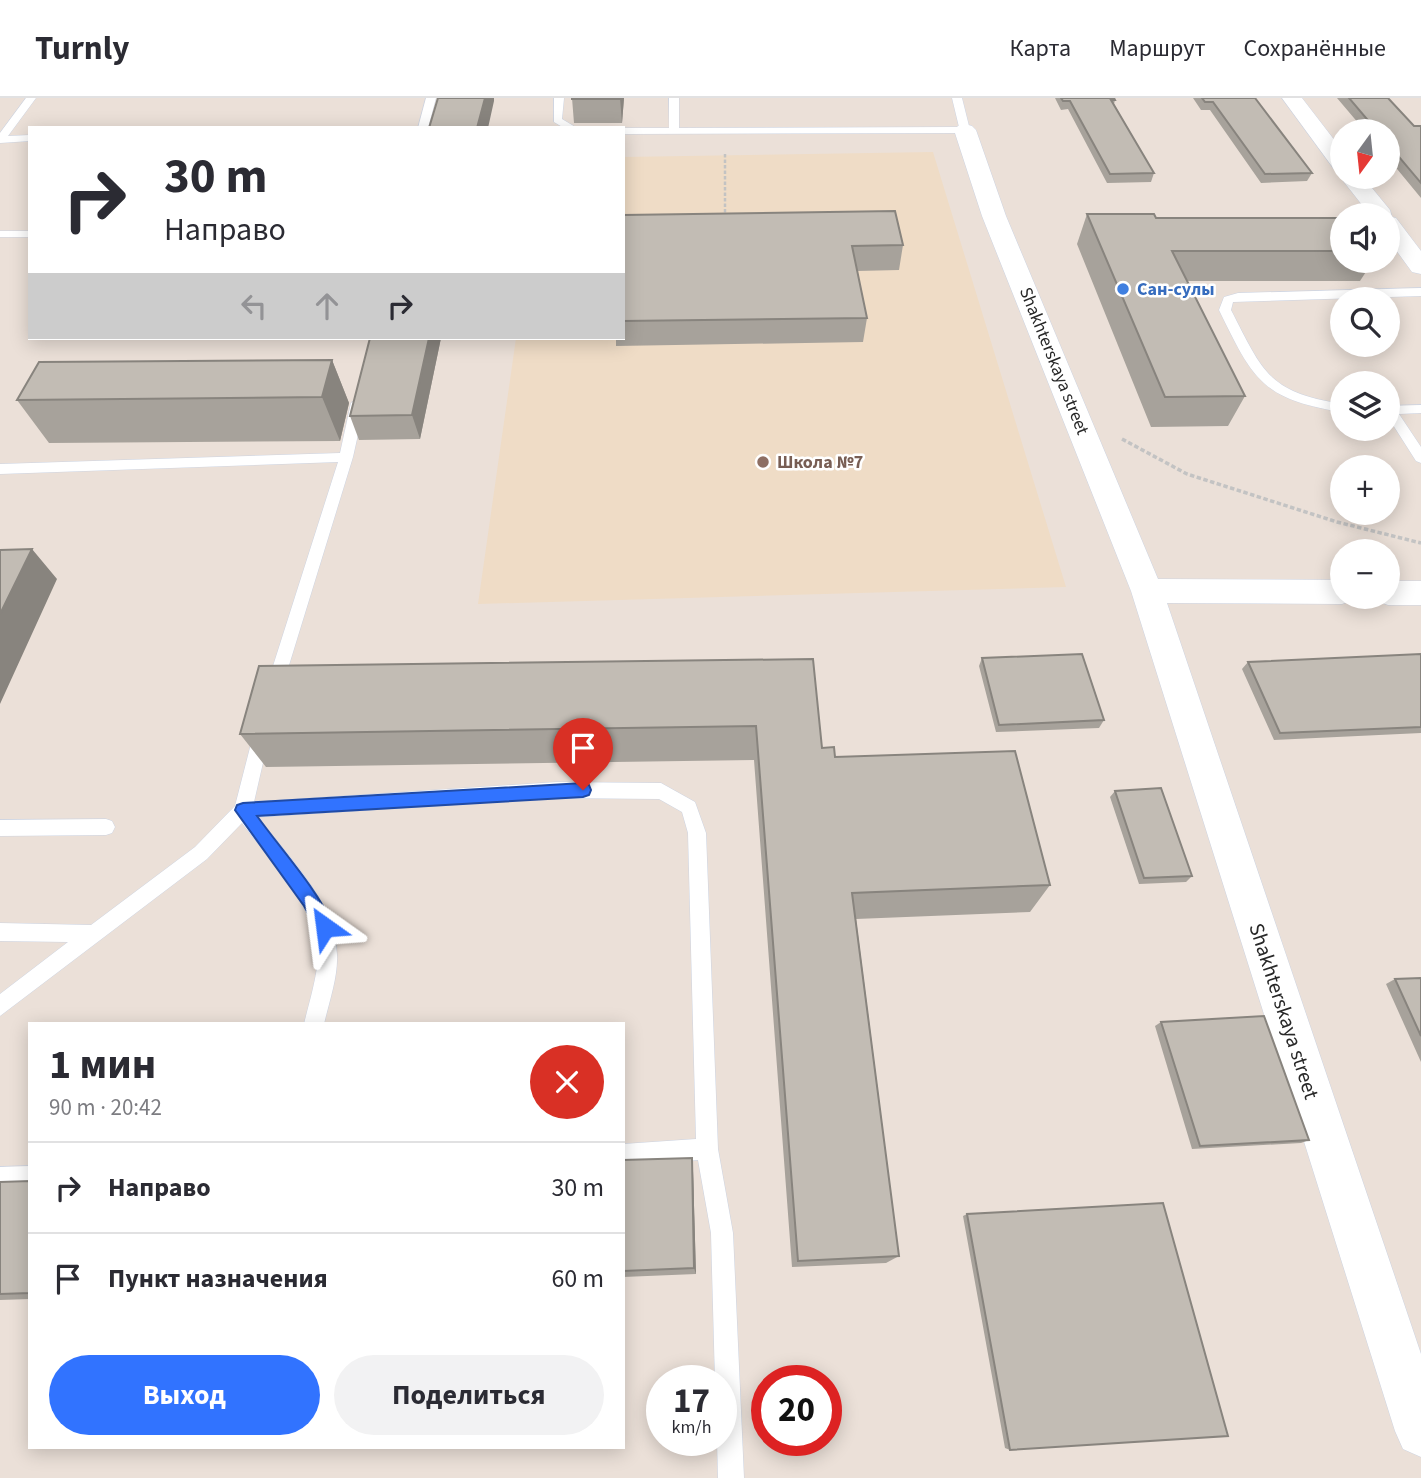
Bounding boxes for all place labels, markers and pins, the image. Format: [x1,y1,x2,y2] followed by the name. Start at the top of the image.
[1137,277,1215,302] place label: Сан-сулы
[1115,281,1131,297] marker: Сан-сулы
[777,450,863,475] place label: Школа №7
[755,454,771,470] marker: Школа №7
[553,718,613,790] pin

